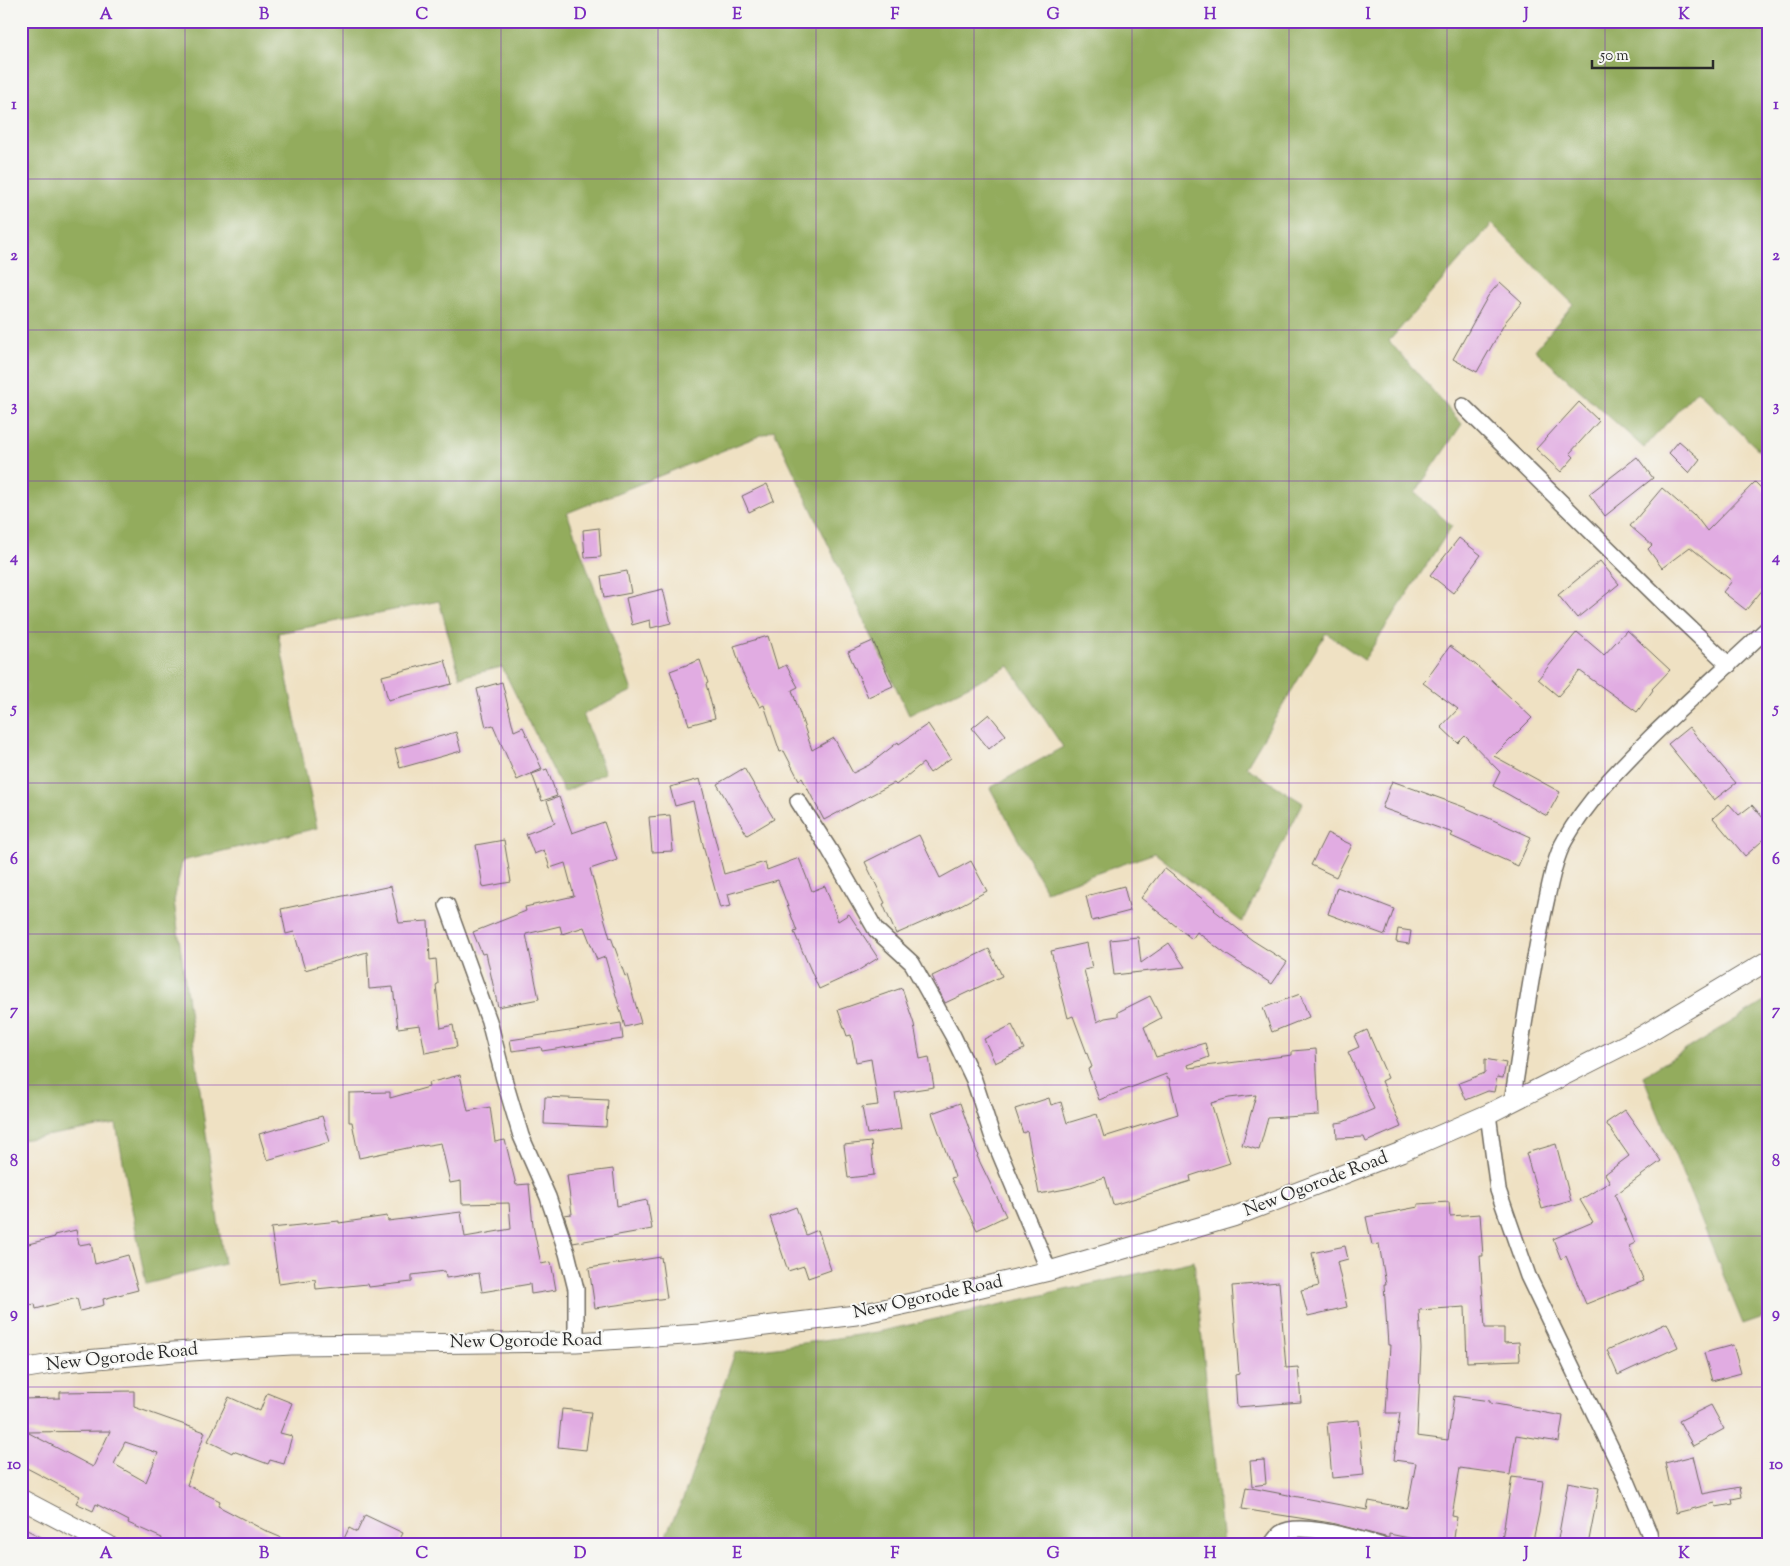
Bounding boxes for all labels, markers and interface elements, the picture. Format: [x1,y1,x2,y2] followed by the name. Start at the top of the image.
[100,4,113,27] text: A
[259,4,269,27] text: B
[416,4,429,27] text: C
[574,4,587,27] text: D
[732,4,742,27] text: E
[891,4,900,27] text: F
[1046,4,1060,27] text: G
[1204,4,1217,27] text: H
[1365,4,1371,27] text: I
[1522,4,1529,27] text: J
[1678,4,1690,27] text: K
[1592,38,1714,70] scale bar
[1599,46,1629,67] text: 50 m
[11,94,17,117] text: 1
[1773,94,1779,117] text: 1
[10,245,18,268] text: 2
[1772,245,1780,268] text: 2
[11,396,18,419] text: 3
[1773,396,1780,419] text: 3
[9,547,18,570] text: 4
[1771,547,1780,570] text: 4
[9,698,17,721] text: 5
[1771,698,1779,721] text: 5
[10,849,18,872] text: 6
[1772,849,1780,872] text: 6
[10,1000,19,1023] text: 7
[1772,1000,1781,1023] text: 7
[1240,1146,1392,1224] street label: New Ogorode Road
[10,1151,18,1174] text: 8
[1772,1151,1780,1174] text: 8
[851,1269,1005,1327] street label: New Ogorode Road
[10,1303,18,1326] text: 9
[1772,1303,1780,1326] text: 9
[449,1328,603,1356] street label: New Ogorode Road
[45,1337,199,1379] street label: New Ogorode Road
[7,1454,21,1477] text: 10
[1769,1454,1783,1477] text: 10
[100,1543,113,1566] text: A
[259,1543,269,1566] text: B
[416,1543,429,1566] text: C
[574,1543,587,1566] text: D
[732,1543,742,1566] text: E
[891,1543,900,1566] text: F
[1046,1543,1060,1566] text: G
[1204,1543,1217,1566] text: H
[1365,1543,1371,1566] text: I
[1522,1543,1529,1566] text: J
[1678,1543,1690,1566] text: K

